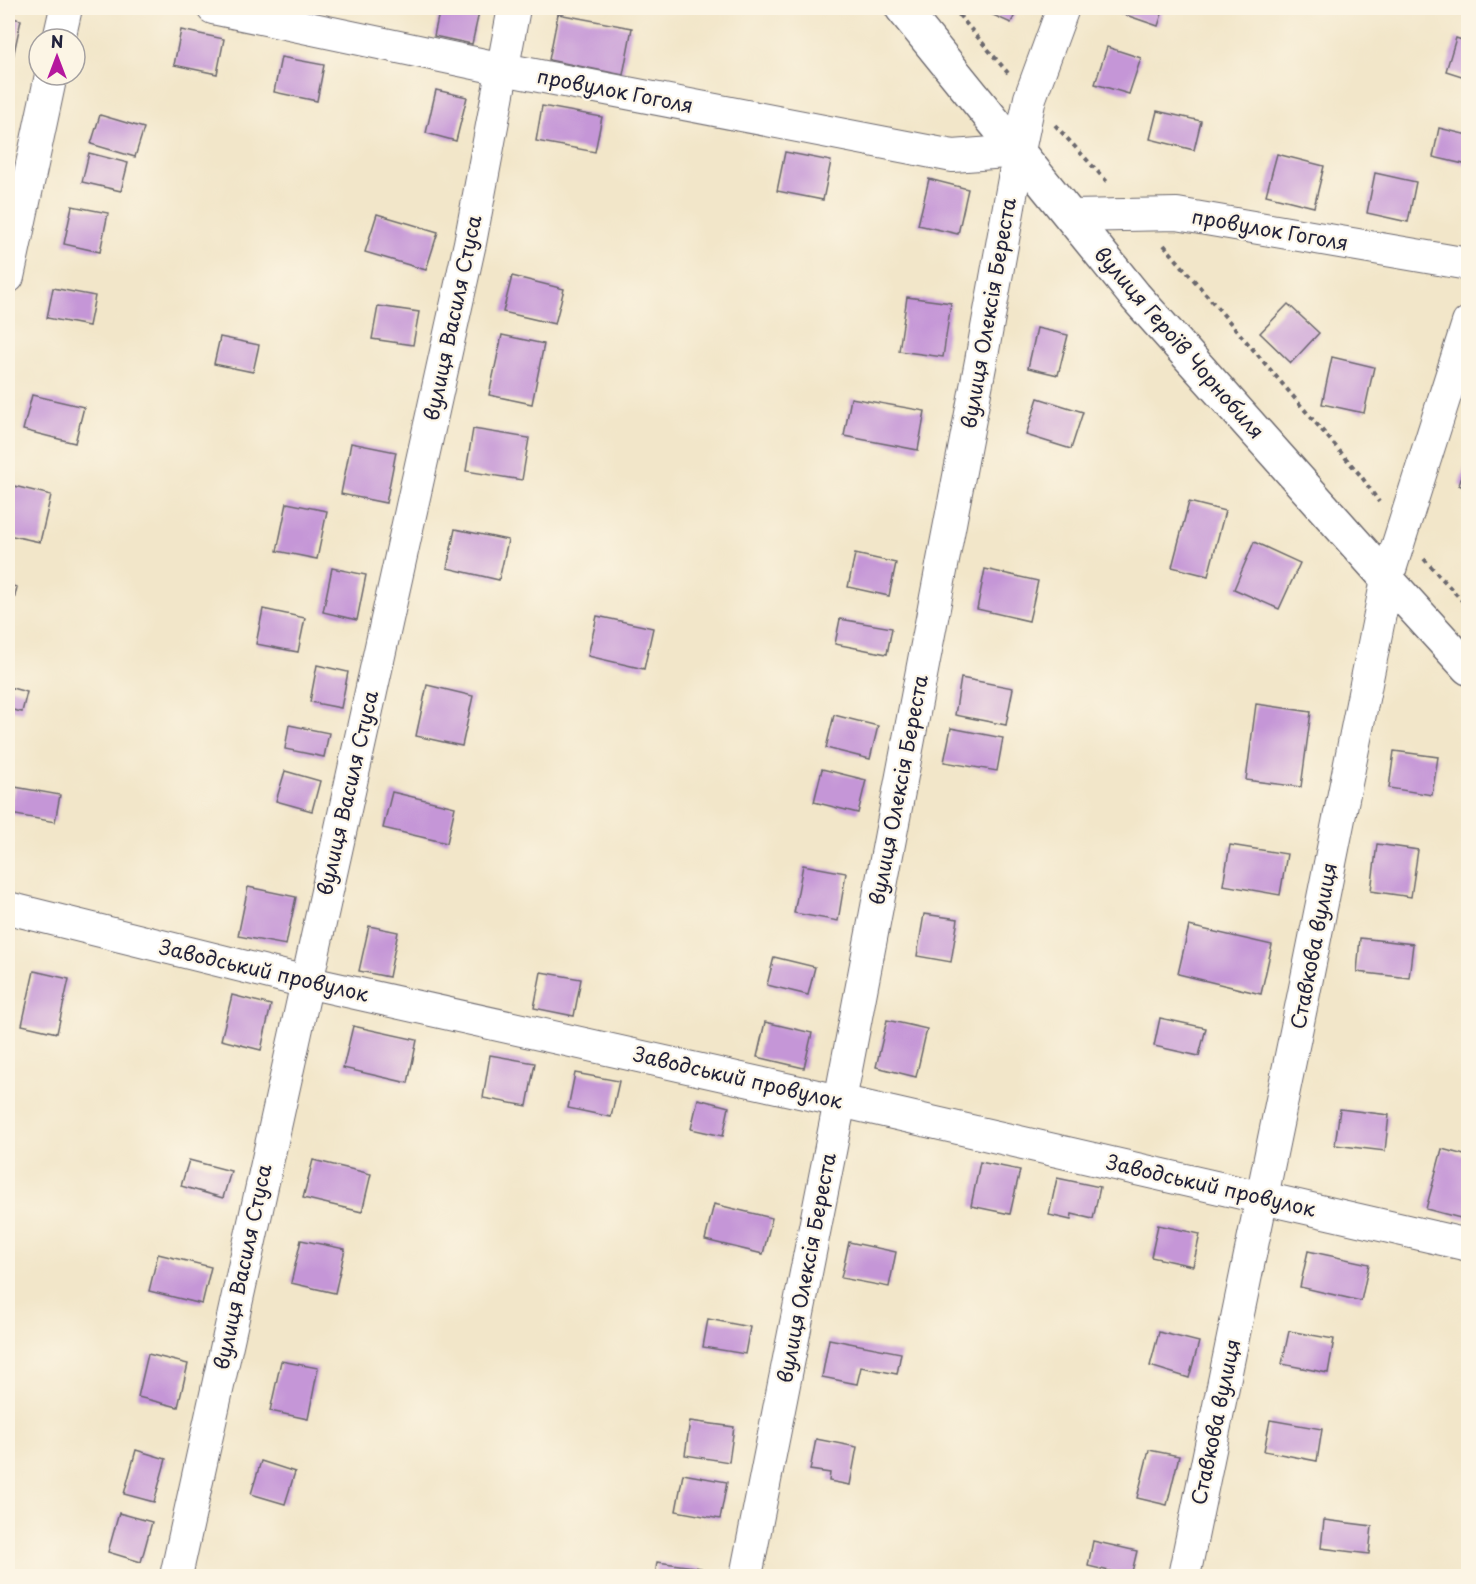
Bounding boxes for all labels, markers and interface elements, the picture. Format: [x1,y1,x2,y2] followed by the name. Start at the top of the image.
[27,27,87,87] north arrow
[51,29,63,53] text: N
[535,60,696,120] street label: провулок Гоголя
[953,194,1023,431] street label: вулиця Олексія Береста
[1190,200,1351,258] street label: провулок Гоголя
[416,212,489,423] street label: вулиця Василя Стуса
[1088,240,1272,445] street label: вулиця Героїв Чорнобиля
[861,671,935,907] street label: вулиця Олексія Береста
[309,687,385,898] street label: вулиця Василя Стуса
[1282,860,1344,1032] street label: Ставкова вулиця
[157,931,372,1009] street label: Заводський провулок
[631,1038,846,1116] street label: Заводський провулок
[1104,1146,1319,1224] street label: Заводський провулок
[769,1149,843,1385] street label: вулиця Олексія Береста
[206,1161,279,1372] street label: вулиця Василя Стуса
[1183,1336,1247,1508] street label: Ставкова вулиця

